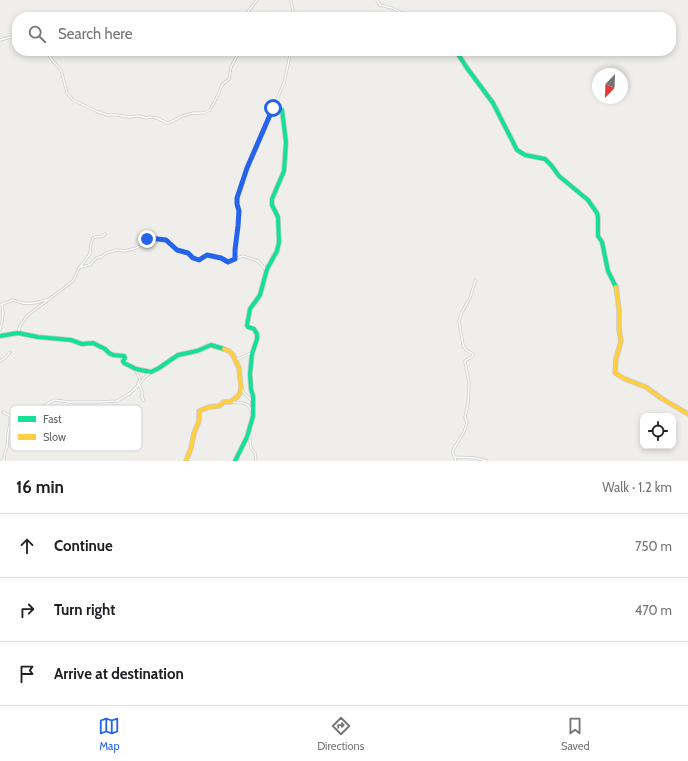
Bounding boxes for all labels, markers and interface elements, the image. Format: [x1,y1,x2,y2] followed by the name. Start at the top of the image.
[12,12,676,56] search box
[26,23,48,45] icon: search
[58,25,133,43] text: Search here
[592,68,628,104] north arrow
[264,99,282,117] route start
[138,230,156,248] route end
[10,405,142,451] legend
[43,412,62,426] text: Fast
[640,413,676,449] map controls
[640,413,676,449] button: locate
[43,430,66,444] text: Slow
[16,477,64,497] text: 16 min
[602,479,672,495] text: Walk · 1.2 km
[16,535,38,557] icon: ahead
[54,537,113,555] text: Continue
[635,538,672,554] text: 750 m
[16,599,38,621] icon: right
[54,601,115,619] text: Turn right
[635,602,672,618] text: 470 m
[16,663,38,685] icon: arrive
[54,665,184,683] text: Arrive at destination
[98,715,120,753] tab: Map
[317,715,364,753] tab: Directions
[561,715,590,753] tab: Saved

